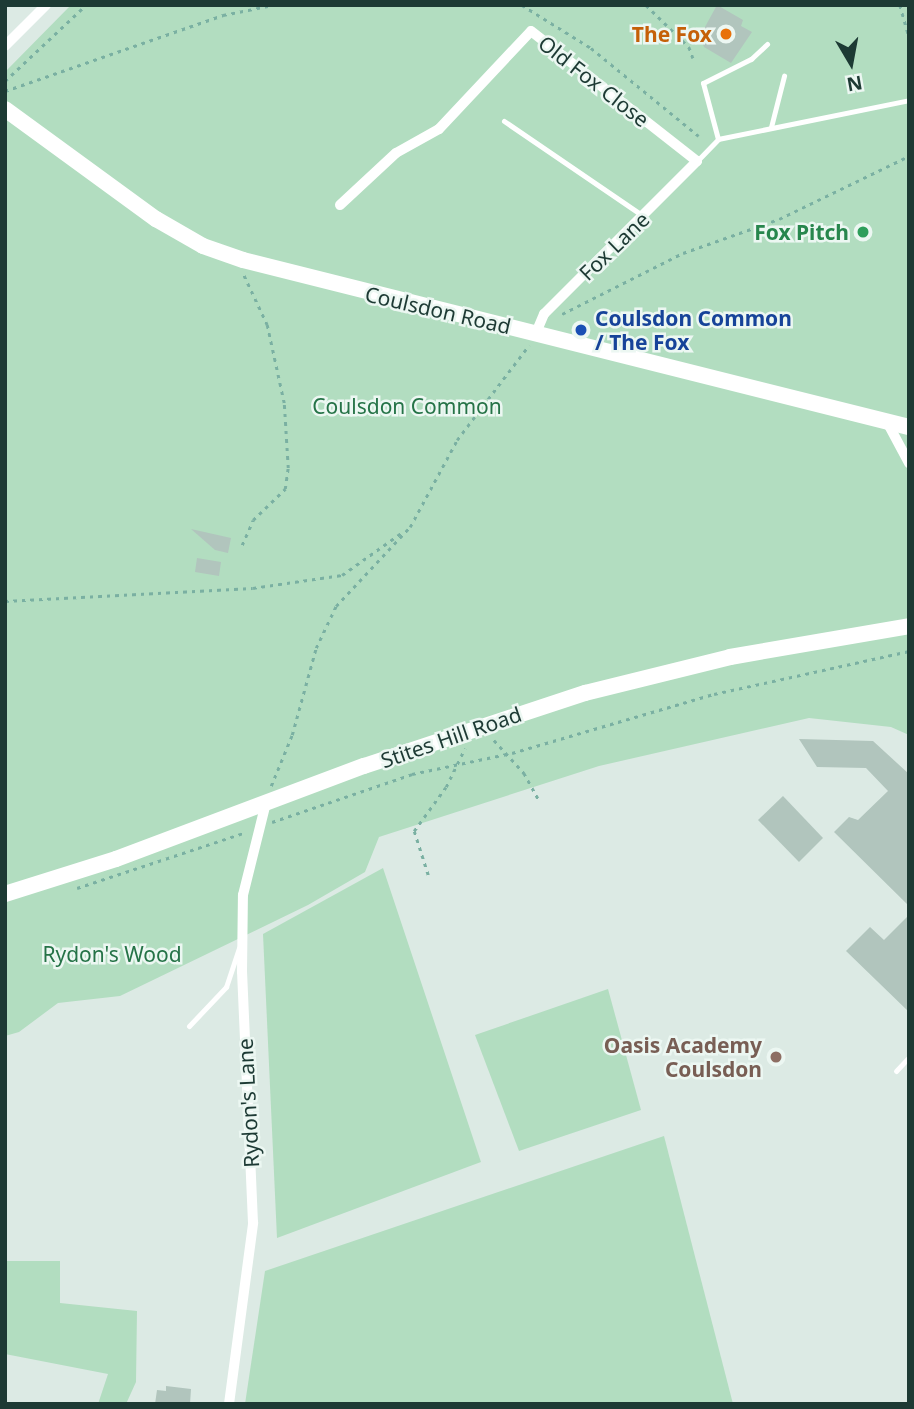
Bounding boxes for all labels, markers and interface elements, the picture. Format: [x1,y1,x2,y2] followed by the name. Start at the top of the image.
[632,21,712,47] place label: The Fox
[718,26,734,42] marker: The Fox
[816,28,886,98] north arrow
[534,30,654,132] street label: Old Fox Close
[845,70,865,98] text: N
[574,207,654,285] street label: Fox Lane
[754,219,849,245] place label: Fox Pitch
[855,224,871,240] marker: Fox Pitch
[363,281,513,339] street label: Coulsdon Road
[595,305,792,355] place label: Coulsdon Common / The Fox
[573,322,589,338] marker: Coulsdon Common / The Fox
[312,393,502,419] park label: Coulsdon Common
[377,701,525,773] street label: Stites Hill Road
[42,941,182,967] park label: Rydon's Wood
[604,1032,762,1082] place label: Oasis Academy Coulsdon
[232,1038,264,1168] street label: Rydon's Lane
[768,1049,784,1065] marker: Oasis Academy Coulsdon

